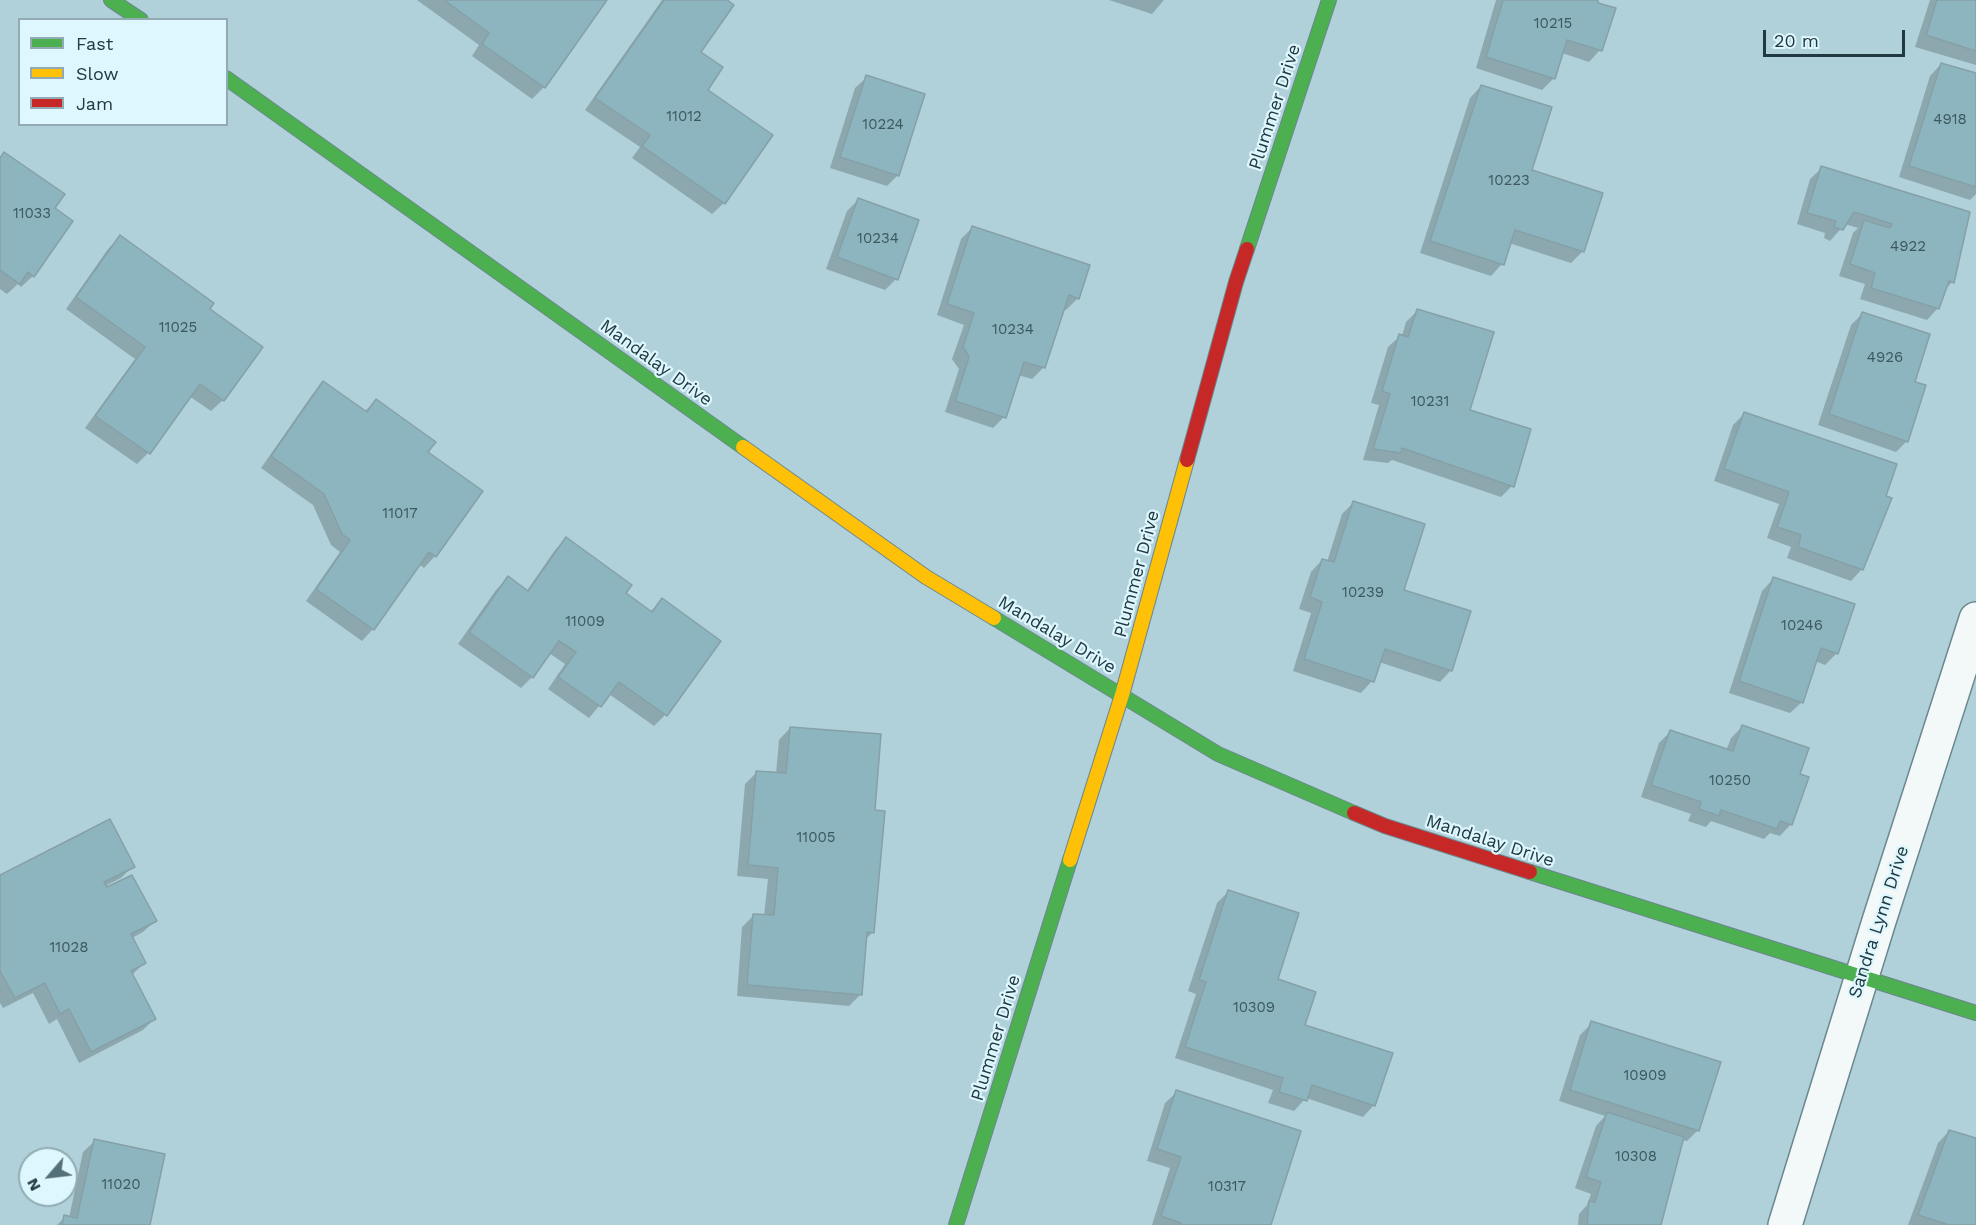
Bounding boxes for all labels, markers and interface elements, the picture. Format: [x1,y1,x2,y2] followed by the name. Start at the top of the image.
[1534,15,1572,33] house number: 10215
[18,18,228,126] legend
[1766,18,1908,56] scale bar
[1774,30,1819,51] text: 20 m
[76,33,113,54] text: Fast
[1245,42,1305,172] street label: Plummer Drive
[76,63,119,84] text: Slow
[76,93,113,114] text: Jam
[666,108,702,126] house number: 11012
[1933,111,1967,129] house number: 4918
[862,116,904,134] house number: 10224
[1488,172,1530,190] house number: 10223
[13,205,51,223] house number: 11033
[857,230,899,248] house number: 10234
[1890,238,1926,256] house number: 4922
[596,315,716,411] street label: Mandalay Drive
[159,319,197,337] house number: 11025
[992,321,1034,339] house number: 10234
[1867,349,1903,367] house number: 4926
[1411,393,1449,411] house number: 10231
[382,505,418,523] house number: 11017
[1110,508,1164,640] street label: Plummer Drive
[1342,584,1384,602] house number: 10239
[994,591,1120,679] street label: Mandalay Drive
[565,613,605,631] house number: 11009
[1781,617,1823,635] house number: 10246
[1709,772,1751,790] house number: 10250
[1423,810,1557,872] street label: Mandalay Drive
[796,829,836,847] house number: 11005
[1844,843,1914,1001] street label: Sandra Lynn Drive
[49,939,89,957] house number: 11028
[967,972,1025,1104] street label: Plummer Drive
[1233,999,1275,1017] house number: 10309
[1623,1067,1667,1085] house number: 10909
[18,1147,78,1207] north arrow
[1615,1148,1657,1166] house number: 10308
[22,1175,45,1194] text: N
[101,1176,141,1194] house number: 11020
[1208,1178,1246,1196] house number: 10317

